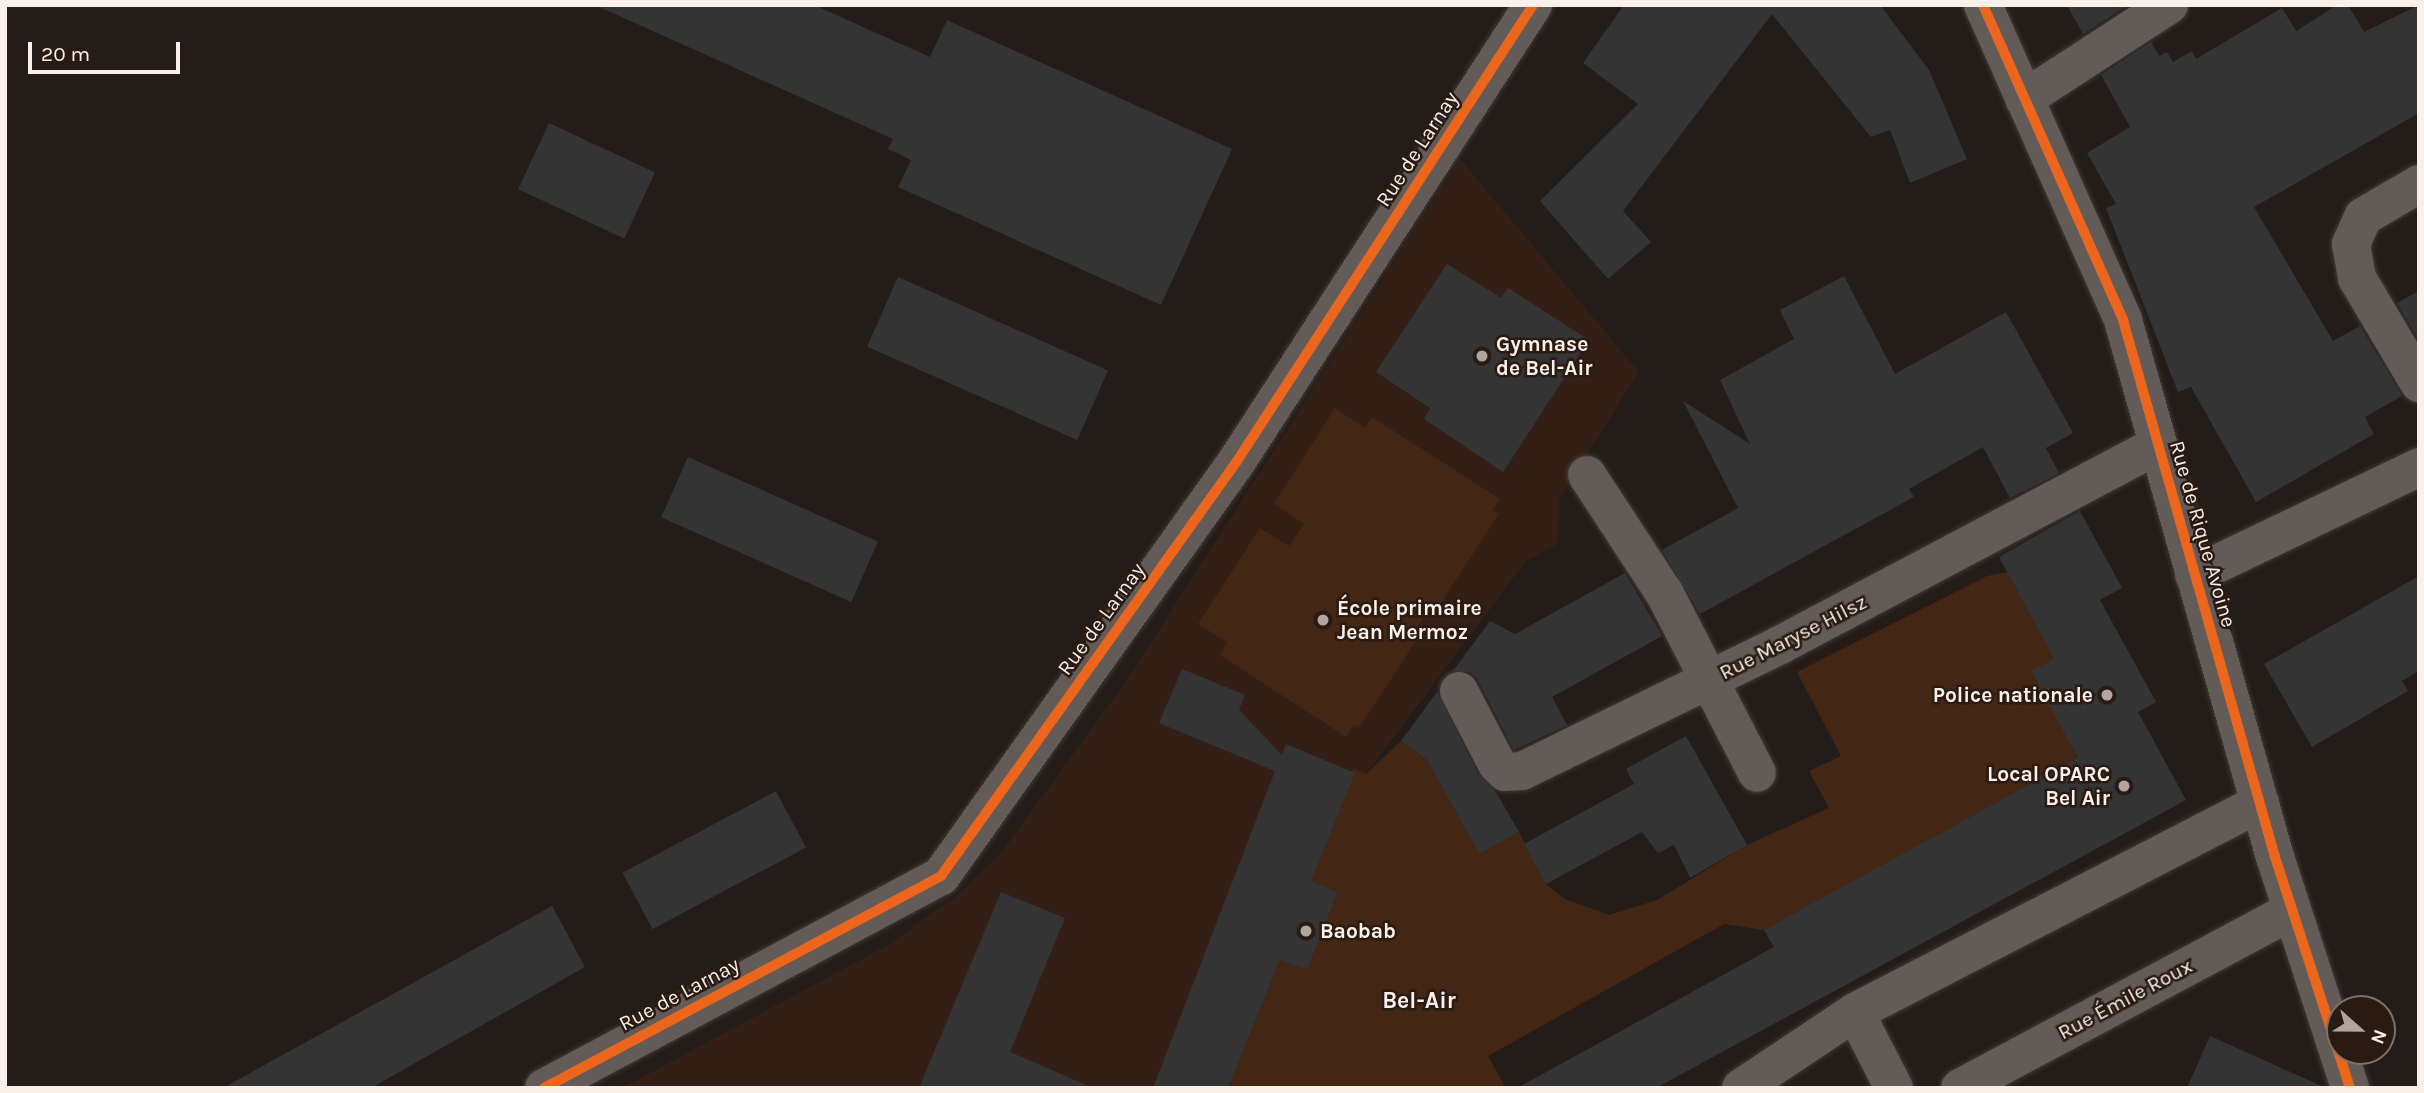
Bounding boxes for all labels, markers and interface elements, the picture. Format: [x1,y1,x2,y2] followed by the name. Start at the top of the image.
[32,28,184,72] scale bar
[41,42,90,66] text: 20 m
[1370,87,1464,211] street label: Rue de Larnay
[1496,331,1593,381] place label: Gymnase de Bel-Air
[1474,348,1490,364] marker: Gymnase de Bel-Air
[2164,438,2242,630] street label: Rue de Rique Avoine
[1052,558,1150,680] street label: Rue de Larnay
[1715,589,1871,685] street label: Rue Maryse Hilsz
[1337,595,1482,645] place label: École primaire Jean Mermoz
[1315,612,1331,628] marker: École primaire Jean Mermoz
[1933,682,2093,708] place label: Police nationale
[2099,687,2115,703] marker: Police nationale
[1987,761,2110,811] place label: Local OPARC Bel Air
[2116,778,2132,794] marker: Local OPARC Bel Air
[1320,918,1396,944] place label: Baobab
[1298,923,1314,939] marker: Baobab
[615,952,743,1036] street label: Rue de Larnay
[2054,953,2196,1045] street label: Rue Émile Roux
[1382,987,1456,1015] district label: Bel-Air
[2326,995,2396,1065] north arrow
[2366,1027,2391,1047] text: N

